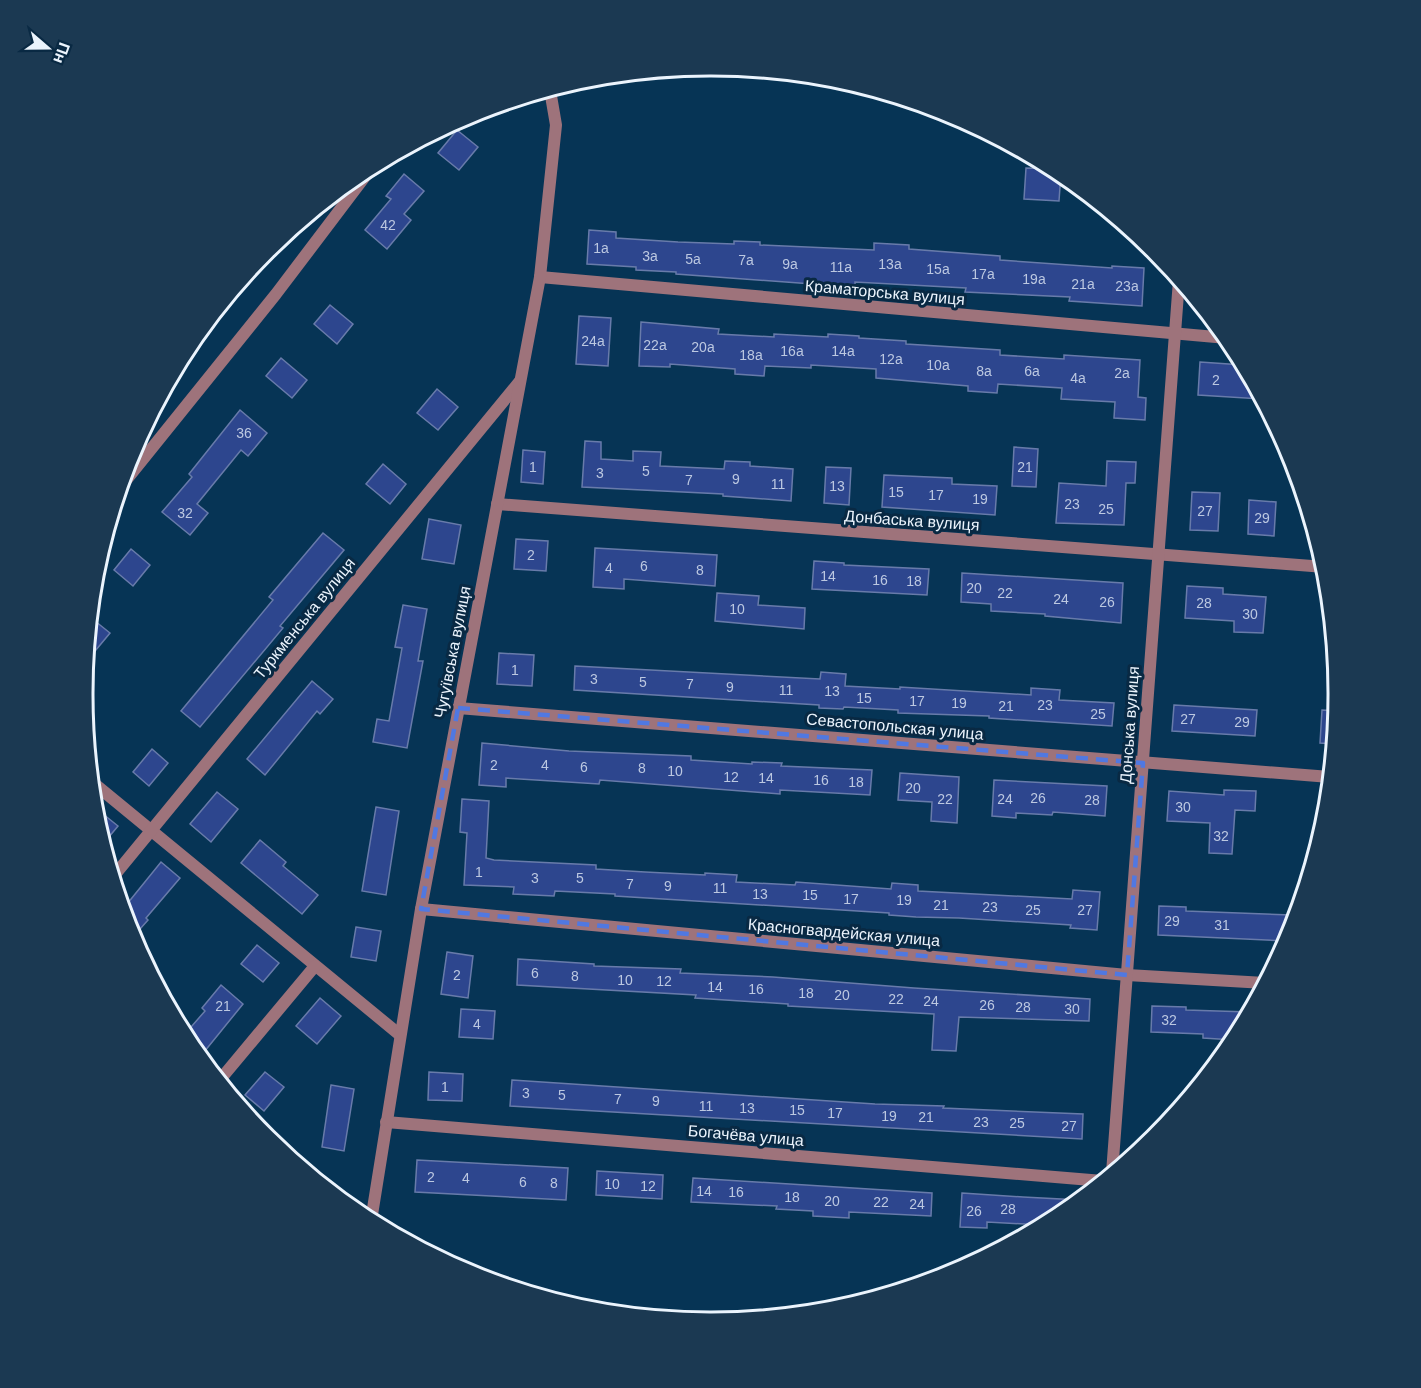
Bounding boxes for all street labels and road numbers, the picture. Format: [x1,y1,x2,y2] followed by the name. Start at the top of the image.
[804,277,966,308] street label: Краматорська вулиця
[844,507,980,534] street label: Донбаська вулиця
[251,555,358,682] street label: Туркменська вулиця
[431,585,474,720] street label: Чугуївська вулиця
[1117,666,1142,784] street label: Донська вулиця
[806,710,984,743] street label: Севастопольская улица
[747,916,941,949] street label: Красногвардейская улица
[687,1122,805,1149] street label: Богачёва улица

